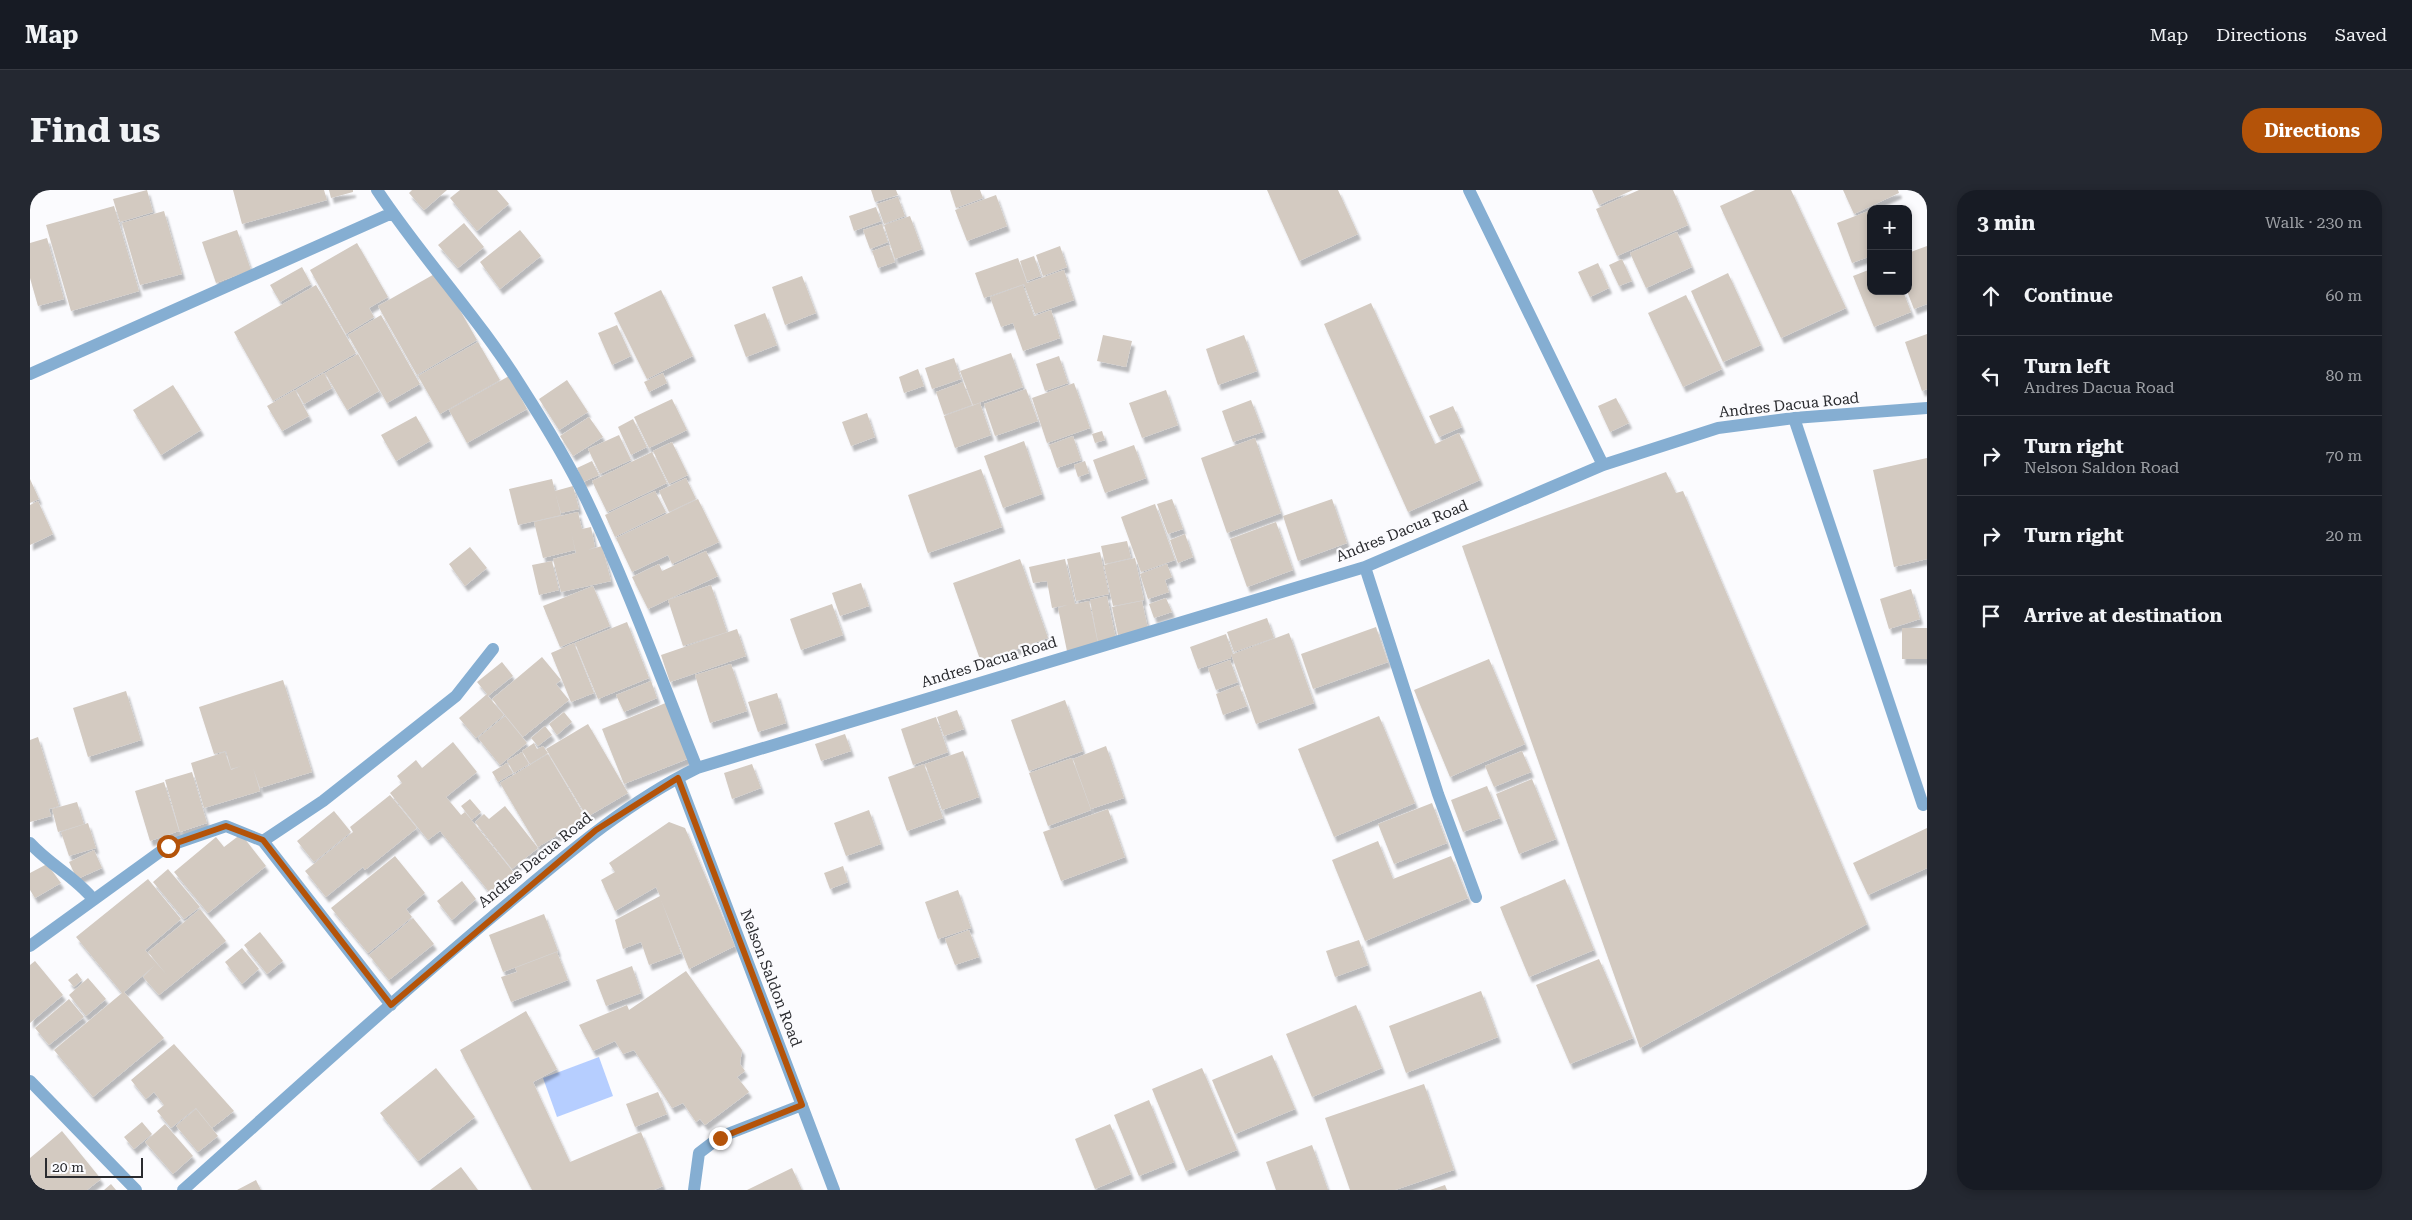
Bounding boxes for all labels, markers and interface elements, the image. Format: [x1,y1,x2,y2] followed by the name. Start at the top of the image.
[25,21,79,49] text: Map
[2150,24,2188,45] text: Map
[2216,24,2307,45] text: Directions
[2335,24,2387,45] text: Saved
[2242,108,2382,153] button: Directions
[30,110,160,151] text: Find us
[1867,205,1912,295] map controls
[1867,205,1912,250] button: +
[1977,211,2035,235] text: 3 min
[2265,213,2362,232] text: Walk · 230 m
[1867,250,1912,295] button: −
[1977,282,2005,310] icon: ahead
[2024,284,2113,307] text: Continue
[2325,286,2362,305] text: 60 m
[2024,355,2110,378] text: Turn left
[1977,362,2005,390] icon: left
[2325,366,2362,385] text: 80 m
[2024,378,2174,397] text: Andres Dacua Road
[1718,389,1860,421] street label: Andres Dacua Road
[2024,435,2124,458] text: Turn right
[1977,442,2005,470] icon: right
[2325,446,2362,465] text: 70 m
[2024,458,2179,477] text: Nelson Saldon Road
[1333,496,1471,566] street label: Andres Dacua Road
[1977,522,2005,550] icon: right
[2024,524,2124,547] text: Turn right
[2325,526,2362,545] text: 20 m
[1977,602,2005,630] icon: arrive
[2024,604,2222,627] text: Arrive at destination
[919,633,1059,691] street label: Andres Dacua Road
[475,808,596,911] street label: Andres Dacua Road
[157,835,180,858] route start
[737,907,806,1050] street label: Nelson Saldon Road
[709,1127,732,1150] route end
[45,1155,142,1178] scale bar
[52,1159,84,1175] text: 20 m

